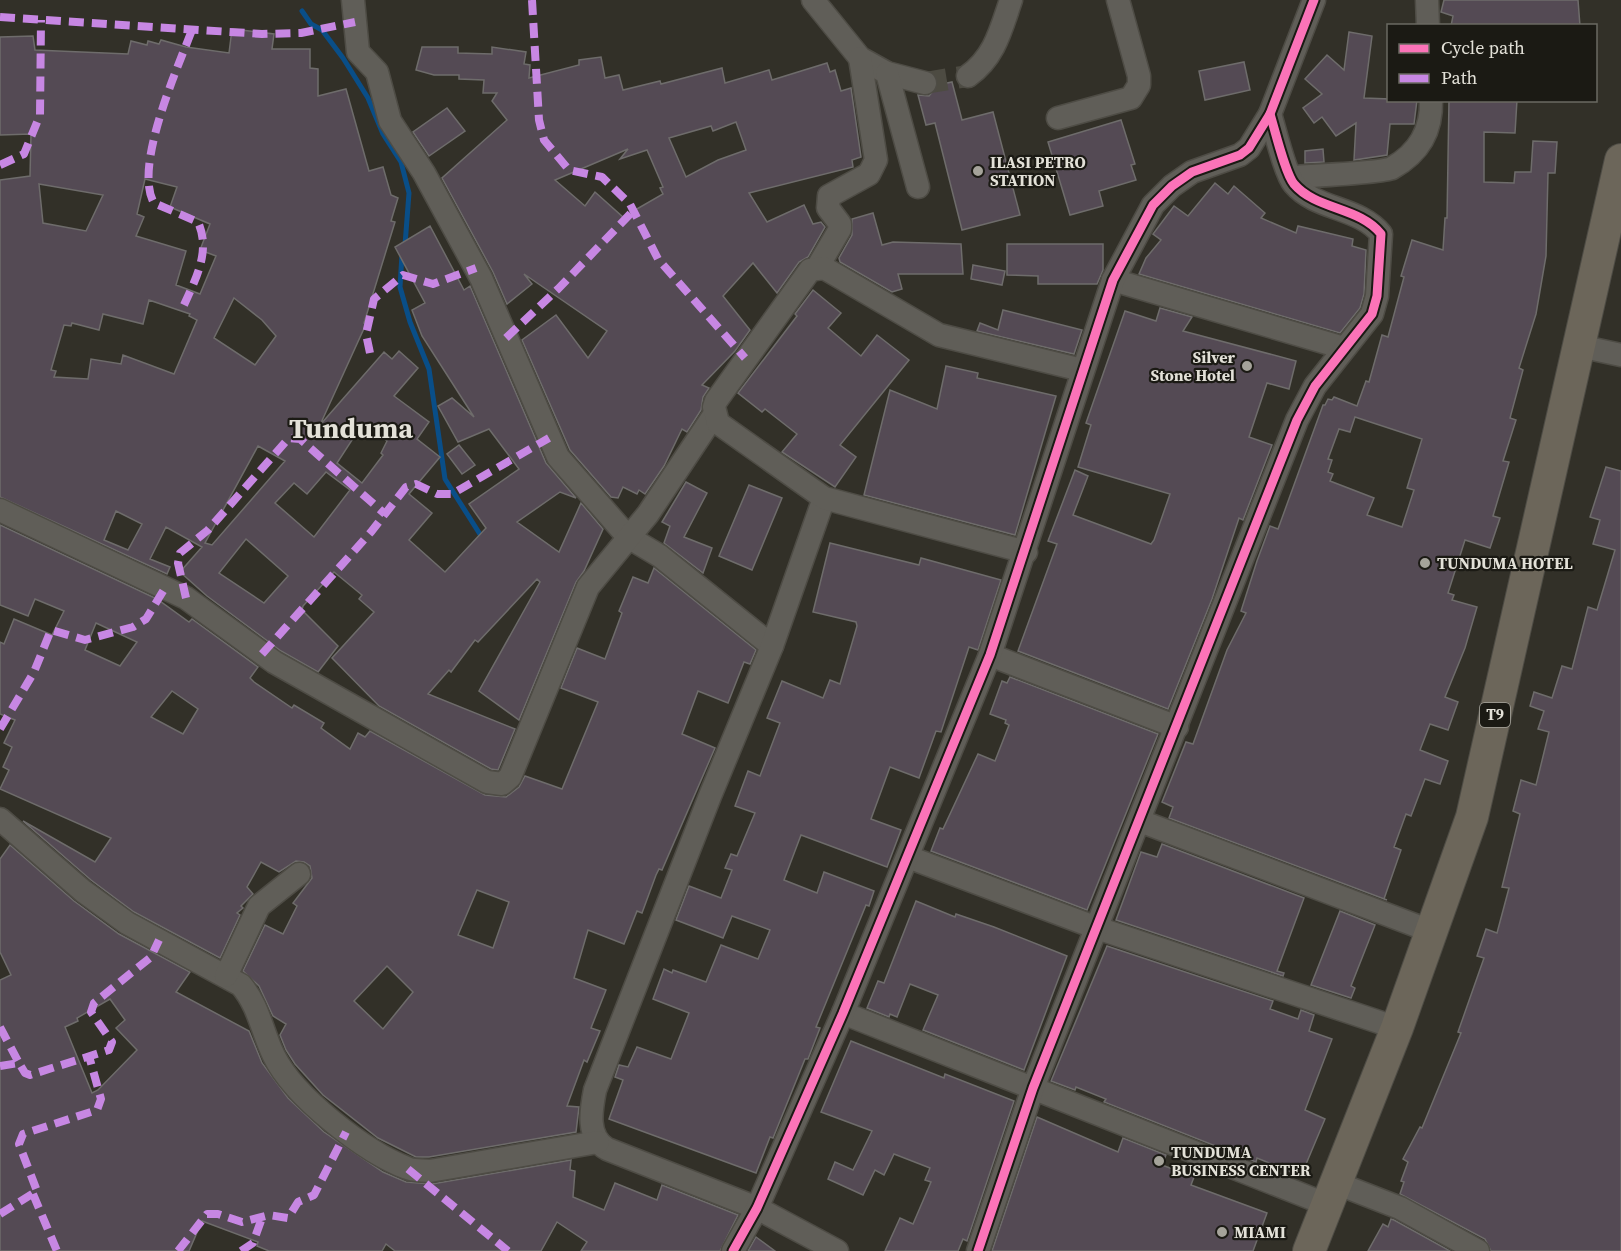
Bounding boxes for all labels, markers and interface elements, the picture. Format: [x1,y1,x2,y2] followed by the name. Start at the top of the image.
[1387,24,1597,102] legend
[1441,35,1525,60] text: Cycle path
[1441,65,1478,90] text: Path
[990,151,1086,191] place label: ILASI PETRO STATION
[971,164,985,178] marker: ILASI PETRO STATION
[1150,346,1236,386] place label: Silver Stone Hotel
[1240,359,1254,373] marker: Silver Stone Hotel
[289,409,413,447] district label: Tunduma
[1437,552,1573,574] place label: TUNDUMA HOTEL
[1418,556,1432,570] marker: TUNDUMA HOTEL
[1480,703,1510,727] road number: T9
[1171,1141,1311,1181] place label: TUNDUMA BUSINESS CENTER
[1152,1154,1166,1168] marker: TUNDUMA BUSINESS CENTER
[1234,1221,1286,1243] place label: MIAMI
[1215,1225,1229,1239] marker: MIAMI

